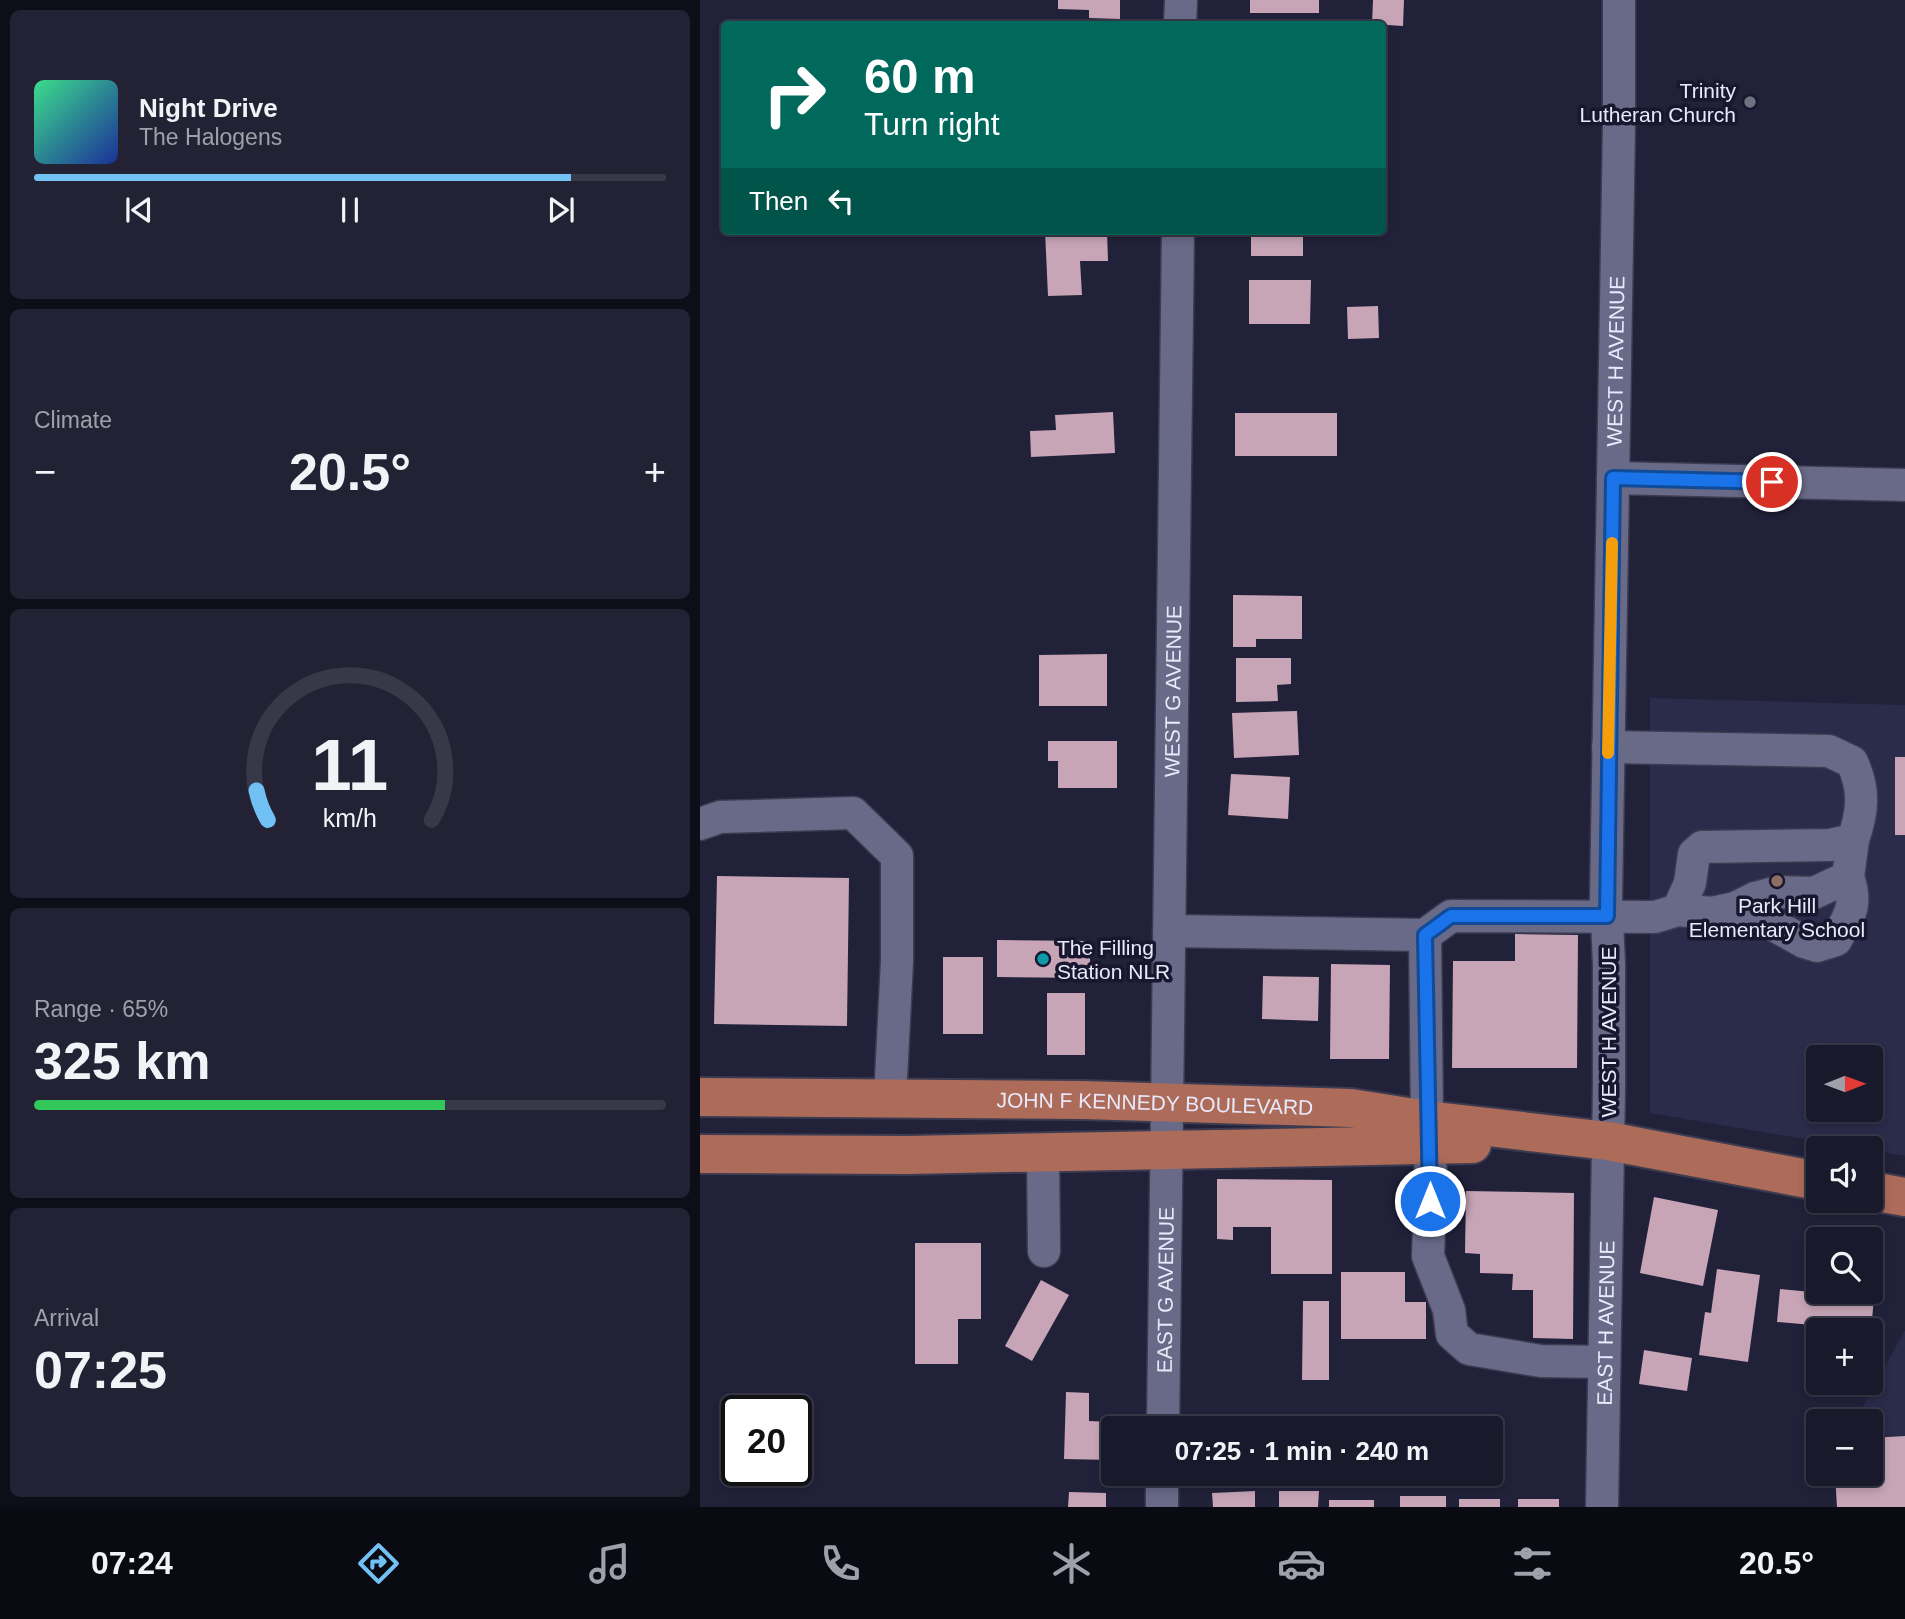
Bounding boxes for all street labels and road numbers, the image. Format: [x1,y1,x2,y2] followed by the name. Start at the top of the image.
[1602,276,1628,447] street label: WEST H AVENUE
[1160,605,1185,777] street label: WEST G AVENUE
[1597,947,1620,1117] street label: WEST H AVENUE
[997,1088,1314,1118] street label: JOHN F KENNEDY BOULEVARD
[1152,1207,1177,1373] street label: EAST G AVENUE
[1592,1240,1618,1406] street label: EAST H AVENUE

